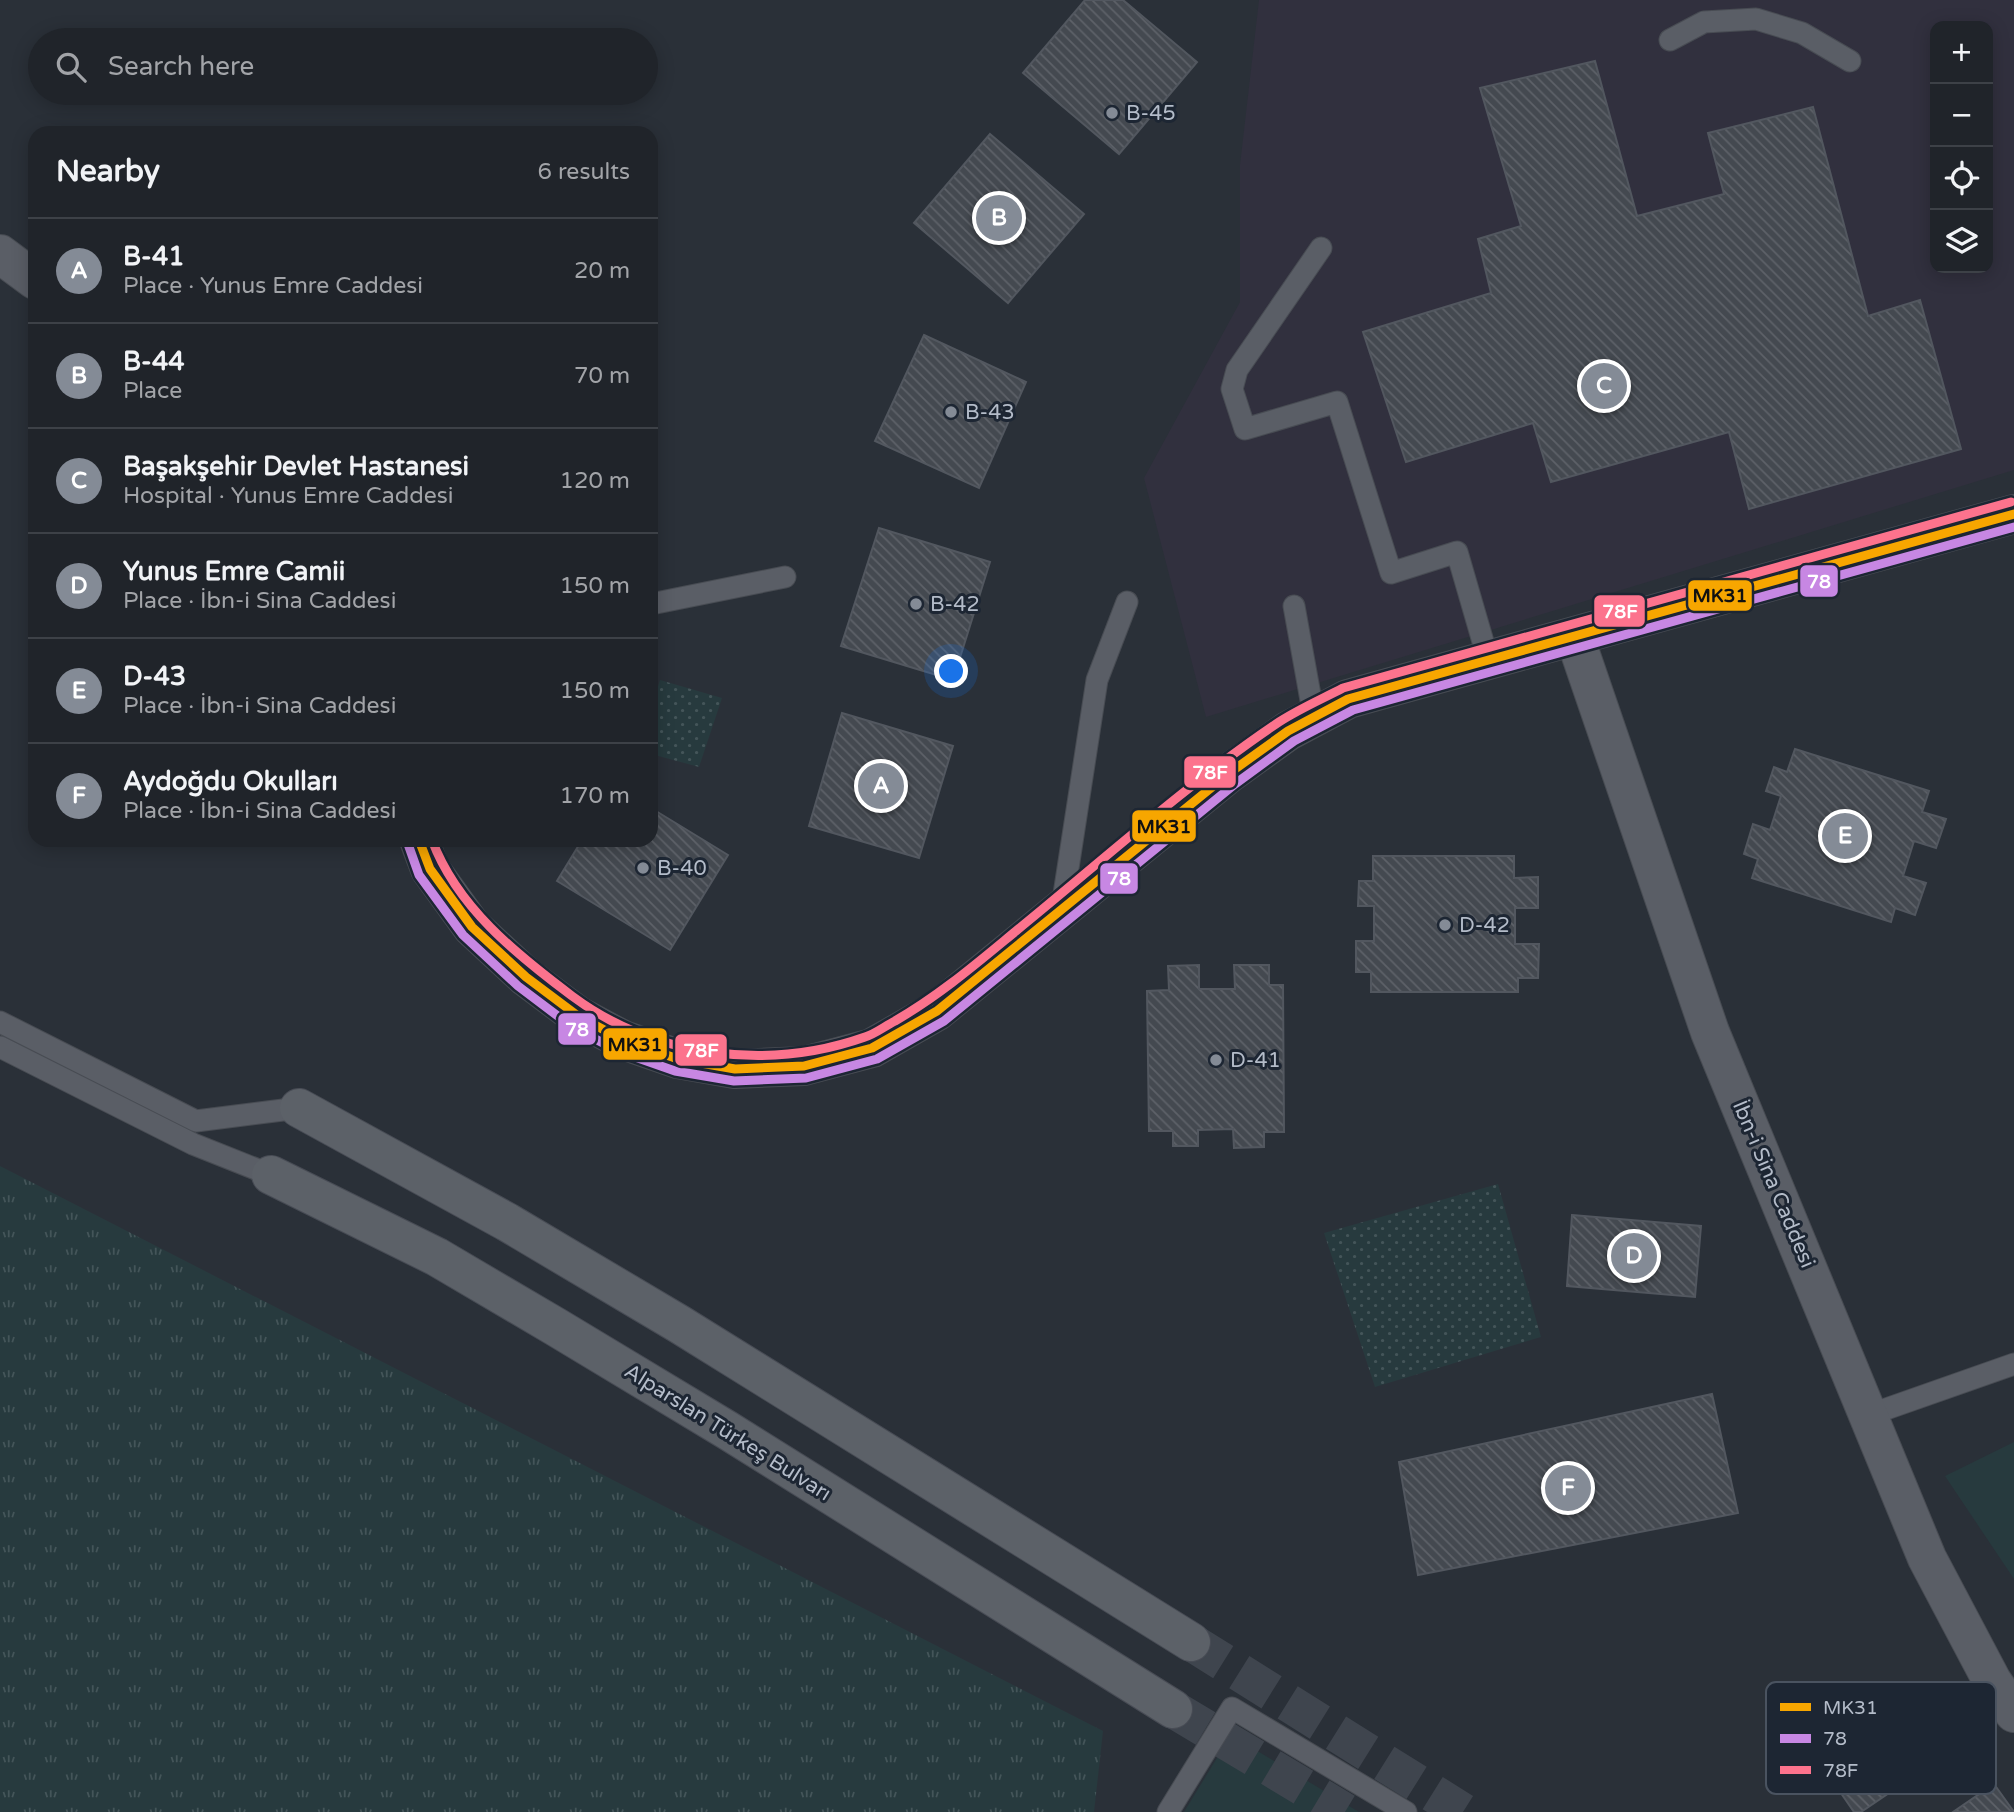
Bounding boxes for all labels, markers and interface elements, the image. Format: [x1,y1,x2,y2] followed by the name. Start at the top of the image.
[1930,21,1993,273] map controls
[1930,21,1993,84] button: +
[28,28,658,105] search box
[52,48,90,86] icon: search
[108,51,254,82] text: Search here
[1930,84,1993,147] button: −
[1126,101,1176,126] place label: B-45
[1104,105,1120,121] marker: B-45
[1930,147,1993,210] button: locate
[56,153,160,190] text: Nearby
[537,158,630,186] text: 6 results
[976,192,1022,244] pin: B
[1930,210,1993,273] button: layers
[123,241,185,272] text: B-41
[70,257,88,285] text: A
[574,257,630,285] text: 20 m
[123,272,423,300] text: Place · Yunus Emre Caddesi
[123,346,185,377] text: B-44
[1581,360,1627,412] pin: C
[71,362,87,390] text: B
[574,362,630,390] text: 70 m
[123,377,182,405] text: Place
[965,400,1015,425] place label: B-43
[943,404,959,420] marker: B-43
[123,451,469,482] text: Başakşehir Devlet Hastanesi
[71,467,87,495] text: C
[560,467,630,495] text: 120 m
[123,482,454,510] text: Hospital · Yunus Emre Caddesi
[123,556,345,587] text: Yunus Emre Camii
[1799,564,1839,598] line badge: 78
[1807,571,1831,593] text: 78
[70,572,88,600] text: D
[560,572,630,600] text: 150 m
[1687,579,1753,612] line badge: MK31
[1693,585,1747,607] text: MK31
[123,587,396,615] text: Place · İbn-i Sina Caddesi
[930,592,980,617] place label: B-42
[1593,594,1646,628] line badge: 78F
[908,596,924,612] marker: B-42
[1602,601,1638,623] text: 78F
[934,654,968,688] your location
[123,661,186,692] text: D-43
[72,677,86,705] text: E
[560,677,630,705] text: 150 m
[123,692,396,720] text: Place · İbn-i Sina Caddesi
[1183,755,1237,789] line badge: 78F
[858,760,904,812] pin: A
[1192,762,1228,784] text: 78F
[123,766,338,797] text: Aydoğdu Okulları
[72,782,86,810] text: F
[560,782,630,810] text: 170 m
[123,797,396,825] text: Place · İbn-i Sina Caddesi
[1131,809,1197,843] line badge: MK31
[1822,810,1868,862] pin: E
[1137,816,1191,838] text: MK31
[657,856,707,881] place label: B-40
[635,860,651,876] marker: B-40
[1099,862,1139,895] line badge: 78
[1107,868,1131,890] text: 78
[1459,913,1510,938] place label: D-42
[1437,917,1453,933] marker: D-42
[557,1012,597,1046] line badge: 78
[565,1019,589,1041] text: 78
[602,1027,668,1061] line badge: MK31
[674,1033,728,1067] line badge: 78F
[608,1034,662,1056] text: MK31
[683,1040,719,1062] text: 78F
[1230,1048,1281,1073] place label: D-41
[1208,1052,1224,1068] marker: D-41
[1727,1097,1820,1272] street label: İbn-i Sina Caddesi
[1611,1230,1657,1282] pin: D
[620,1359,836,1506] street label: Alparslan Türkeş Bulvarı
[1545,1462,1591,1514] pin: F
[1766,1682,1996,1794] legend
[1823,1697,1878,1719] text: MK31
[1823,1728,1847,1750] text: 78
[1823,1760,1858,1782] text: 78F

